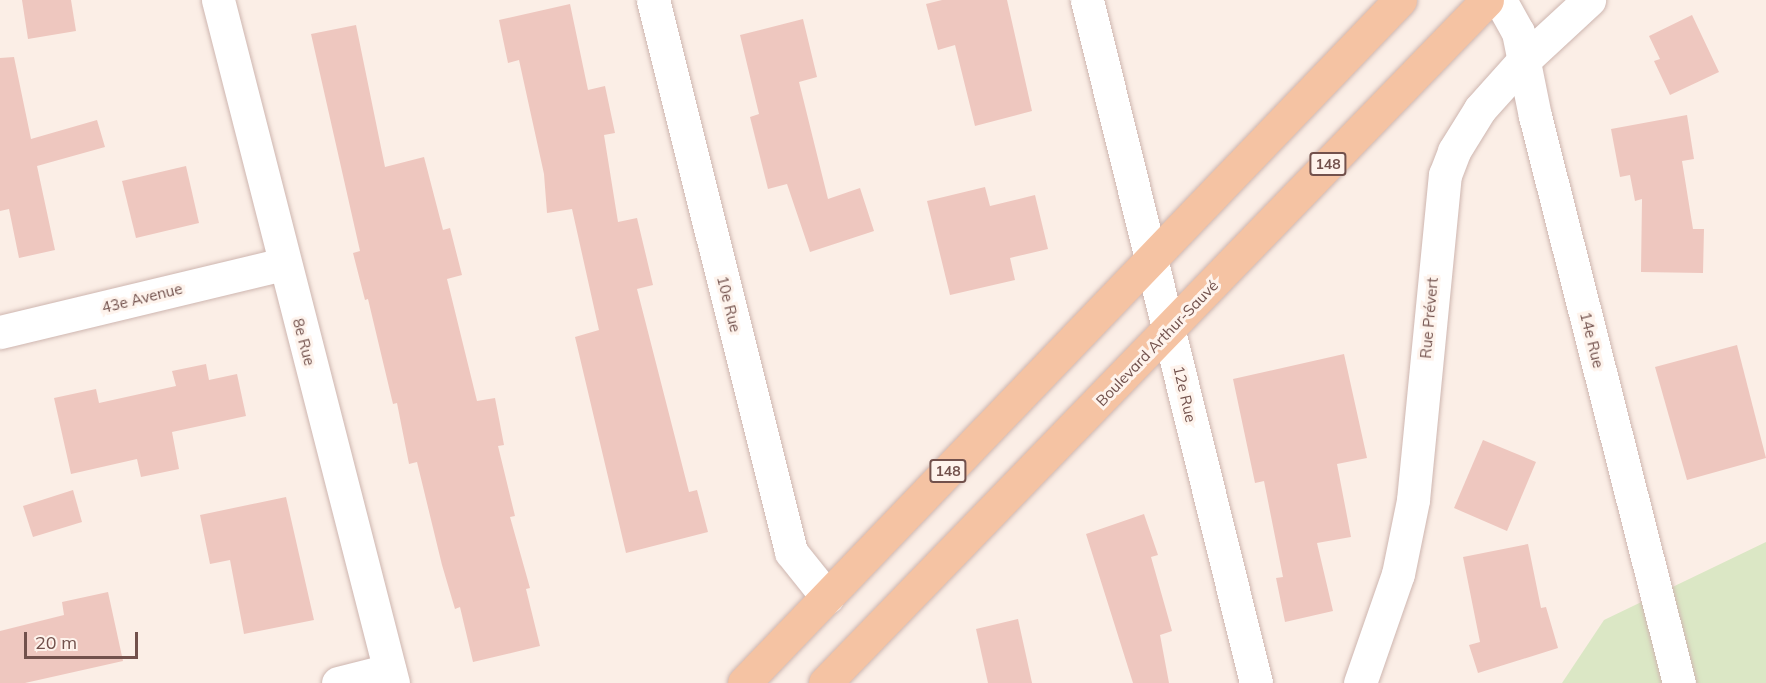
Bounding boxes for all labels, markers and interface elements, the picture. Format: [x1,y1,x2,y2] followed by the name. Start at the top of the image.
[1308,153,1348,175] road number: 148
[713,274,745,334] street label: 10e Rue
[1092,276,1222,410] street label: Boulevard Arthur-Sauvé
[1416,277,1442,359] street label: Rue Prévert
[100,279,184,317] street label: 43e Avenue
[1576,310,1608,370] street label: 14e Rue
[289,316,319,368] street label: 8e Rue
[1170,364,1200,424] street label: 12e Rue
[928,460,968,482] road number: 148
[27,620,141,658] scale bar
[35,631,77,654] text: 20 m

